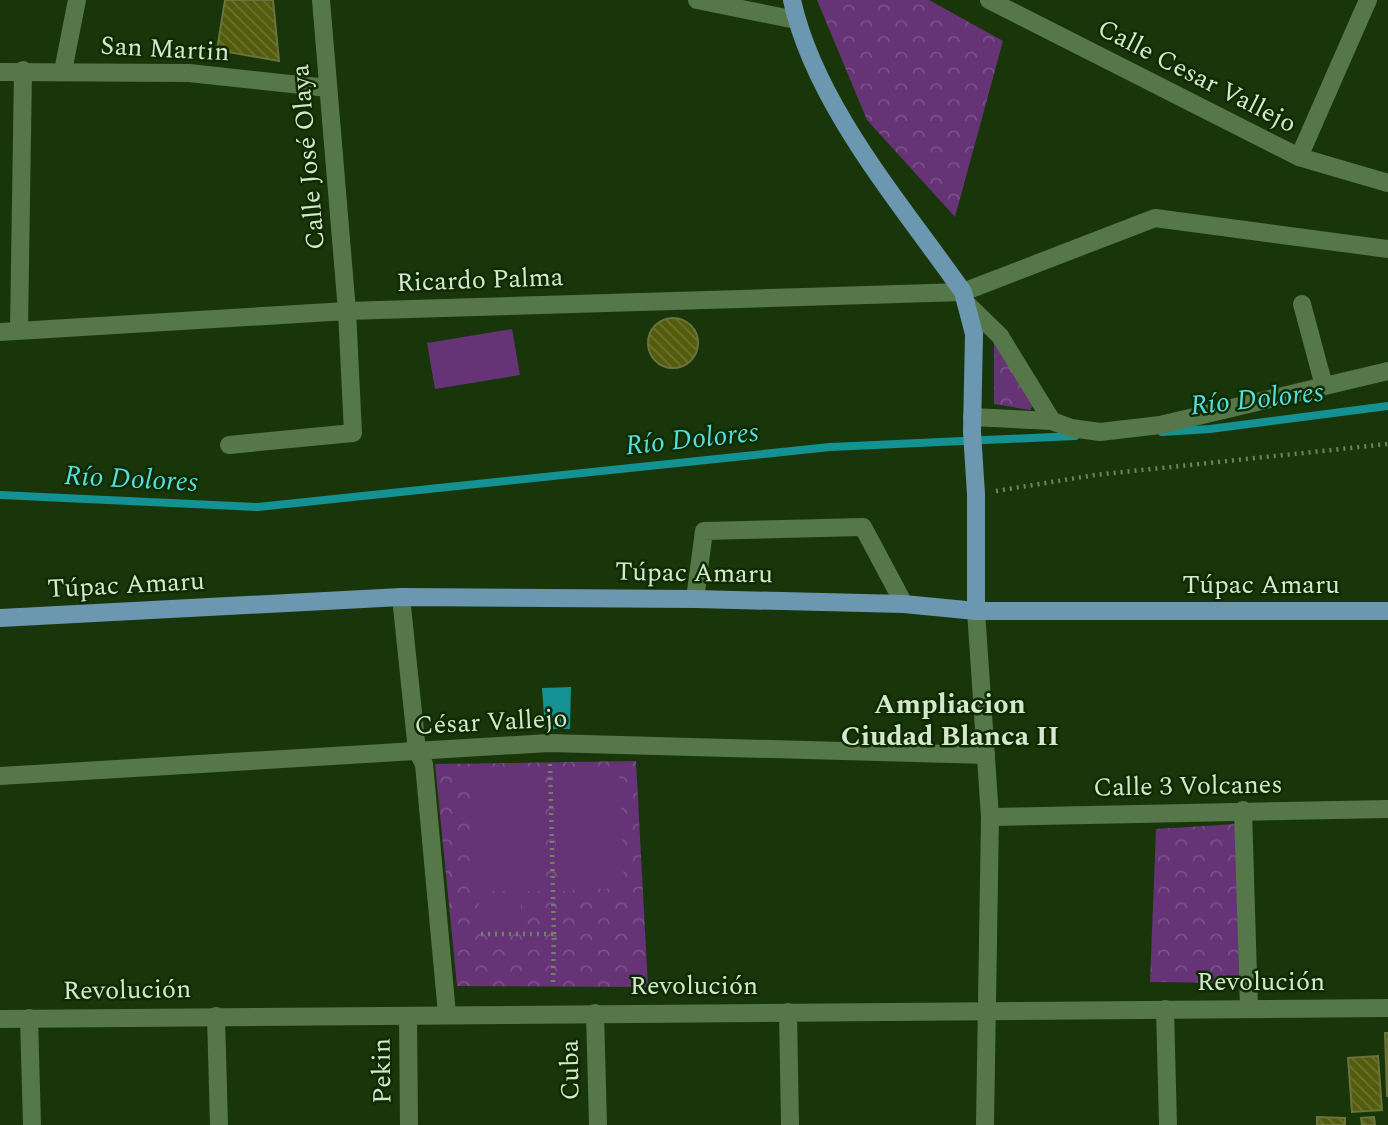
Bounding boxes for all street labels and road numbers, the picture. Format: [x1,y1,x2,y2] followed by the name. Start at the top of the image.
[1091,9,1303,143] street label: Calle Cesar Vallejo
[99,26,231,72] street label: San Martin
[280,62,336,251] street label: Calle José Olaya
[396,257,564,303] street label: Ricardo Palma
[615,552,773,594] street label: Túpac Amaru
[46,561,206,609] street label: Túpac Amaru
[1182,565,1340,605] street label: Túpac Amaru
[414,698,568,746] street label: César Vallejo
[1093,764,1283,808] street label: Calle 3 Volcanes
[1197,962,1325,1002] street label: Revolución
[630,966,758,1006] street label: Revolución
[63,969,191,1011] street label: Revolución
[361,1038,403,1104] street label: Pekin
[549,1039,591,1101] street label: Cuba

